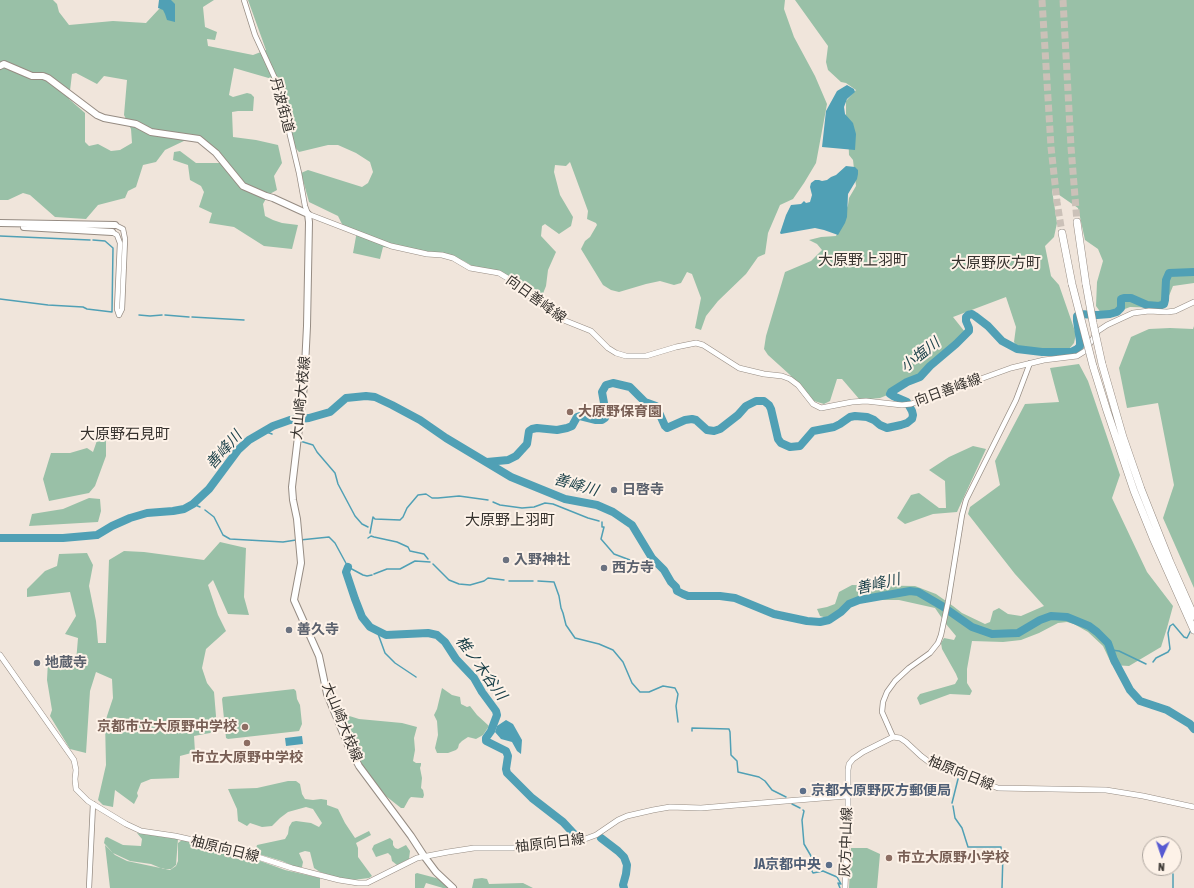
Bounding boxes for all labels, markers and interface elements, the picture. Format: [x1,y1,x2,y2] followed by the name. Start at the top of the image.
[267,76,297,134] street label: 丹波街道
[818,251,908,269] district label: 大原野上羽町
[951,254,1041,272] district label: 大原野灰方町
[503,272,569,326] street label: 向日善峰線
[897,334,943,376] water label: 小塩川
[288,355,314,441] street label: 大山崎大枝線
[912,370,984,410] street label: 向日善峰線
[578,404,662,420] place label: 大原野保育園
[565,407,575,417] marker: 大原野保育園
[80,425,170,443] district label: 大原野石見町
[202,427,246,473] water label: 善峰川
[552,470,600,500] water label: 善峰川
[622,482,664,498] place label: 日啓寺
[609,485,619,495] marker: 日啓寺
[465,511,555,529] district label: 大原野上羽町
[514,552,570,568] place label: 入野神社
[501,555,511,565] marker: 入野神社
[612,560,654,576] place label: 西方寺
[599,563,609,573] marker: 西方寺
[854,570,902,598] water label: 善峰川
[297,622,339,638] place label: 善久寺
[284,625,294,635] marker: 善久寺
[452,632,510,704] water label: 椎ノ木谷川
[45,655,87,671] place label: 地蔵寺
[32,658,42,668] marker: 地蔵寺
[318,680,366,764] street label: 大山崎大枝線
[97,719,237,735] place label: 京都市立大原野中学校
[240,722,250,732] marker: 京都市立大原野中学校
[242,738,252,748] marker: 市立大原野中学校
[191,750,303,766] place label: 市立大原野中学校
[925,752,997,794] street label: 柚原向日線
[811,783,951,799] place label: 京都大原野灰方郵便局
[798,786,808,796] marker: 京都大原野灰方郵便局
[836,807,856,877] street label: 灰方中山線
[514,830,586,856] street label: 柚原向日線
[189,832,261,866] street label: 柚原向日線
[1142,836,1182,876] north arrow
[897,850,1009,866] place label: 市立大原野小学校
[884,853,894,863] marker: 市立大原野小学校
[754,857,821,873] place label: JA京都中央
[824,860,834,870] marker: JA京都中央
[1158,861,1165,873] text: N

